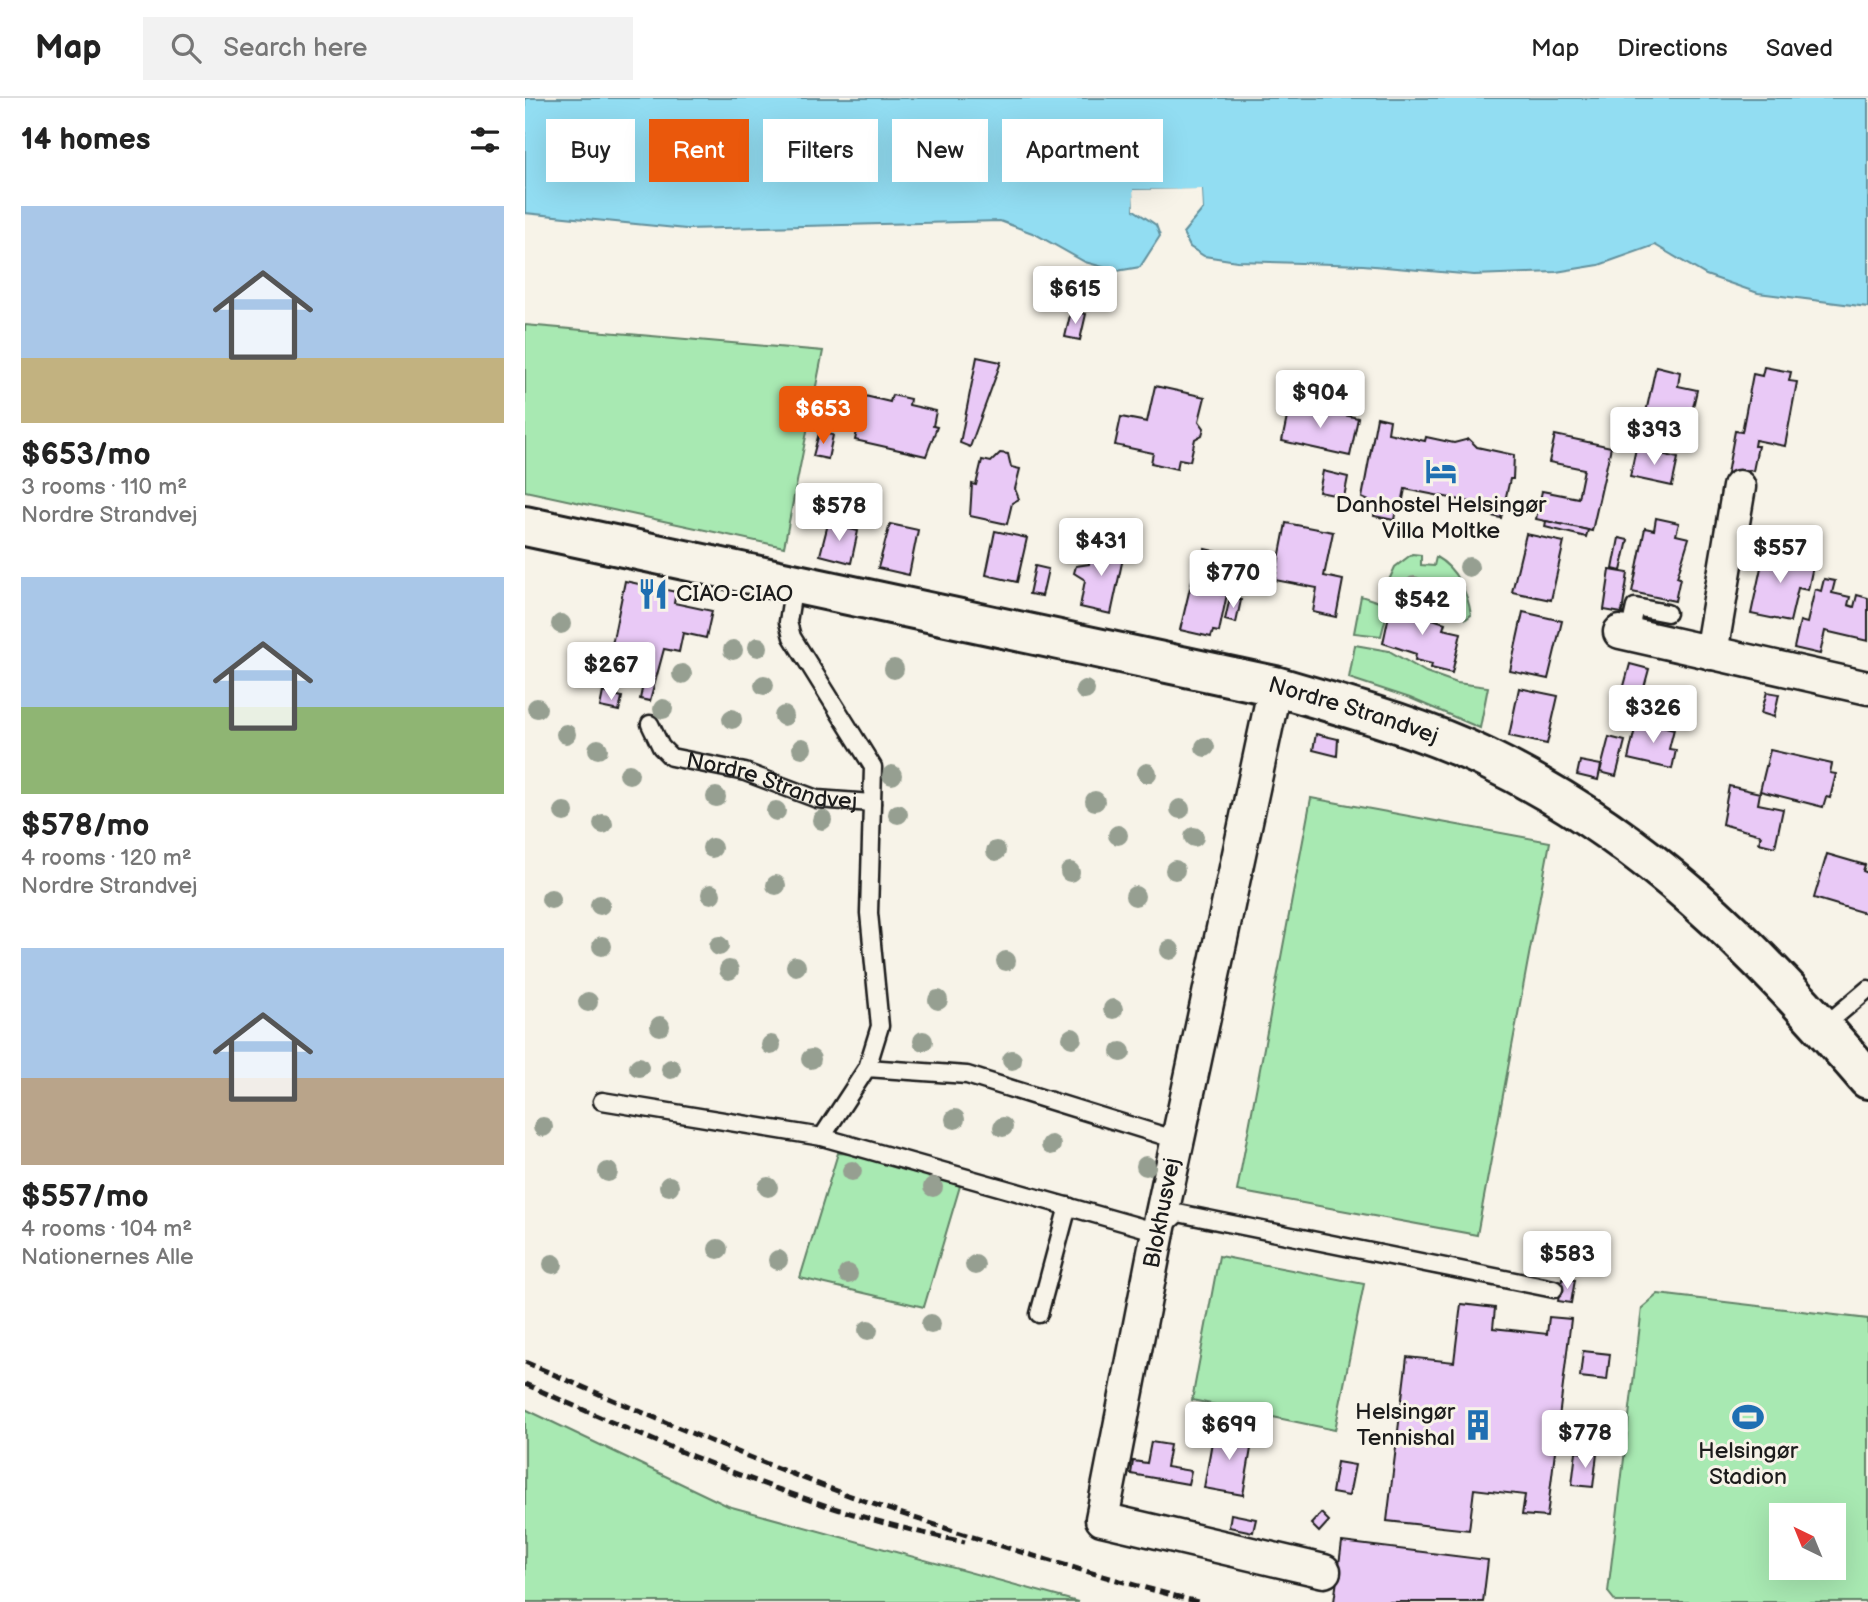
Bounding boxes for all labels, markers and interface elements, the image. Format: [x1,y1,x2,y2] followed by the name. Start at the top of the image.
[143,17,633,80] search box
[35,28,101,68] text: Map
[167,29,205,67] icon: search
[223,33,367,64] text: Search here
[1531,34,1579,63] text: Map
[1617,34,1728,63] text: Directions
[1766,34,1833,63] text: Saved
[546,119,635,182] chip: Buy
[649,119,749,182] chip: Rent
[763,119,878,182] chip: Filters
[892,119,988,182] chip: New
[1002,119,1163,182] chip: Apartment
[466,121,504,159] icon: filters
[21,122,150,158] text: 14 homes
[200,252,326,378] icon: home
[1034,266,1116,326] pin: $615
[1049,275,1101,303] text: $615
[1279,370,1361,430] pin: $904
[1292,379,1348,407] text: $904
[782,386,864,446] pin: $653
[795,395,851,423] text: $653
[1613,408,1695,467] pin: $393
[1626,416,1682,444] text: $393
[21,437,151,473] text: $653/mo
[1424,454,1458,488] hotel icon: Danhostel Helsingør Villa Moltke
[21,473,187,501] text: 3 rooms · 110 m²
[798,484,880,543] pin: $578
[1336,491,1547,545] place label: Danhostel Helsingør Villa Moltke
[812,492,866,520] text: $578
[21,501,198,529] text: Nordre Strandvej
[1060,518,1142,578] pin: $431
[1739,526,1821,585] pin: $557
[1075,527,1127,555] text: $431
[1753,534,1807,562] text: $557
[1192,550,1274,610] pin: $770
[1206,559,1260,587] text: $770
[636,577,670,611] restaurant icon: CIAO-CIAO
[1381,578,1463,637] pin: $542
[676,580,793,608] place label: CIAO-CIAO
[1394,586,1450,614] text: $542
[200,623,326,749] icon: home
[570,642,652,702] pin: $267
[583,651,639,679] text: $267
[1265,671,1442,751] street label: Nordre Strandvej
[1612,686,1694,745] pin: $326
[1625,694,1681,722] text: $326
[684,746,858,816] street label: Nordre Strandvej
[21,808,149,844] text: $578/mo
[21,844,192,872] text: 4 rooms · 120 m²
[21,872,198,900] text: Nordre Strandvej
[200,994,326,1120] icon: home
[1138,1155,1186,1271] street label: Blokhusvej
[21,1179,149,1215] text: $557/mo
[21,1215,192,1243] text: 4 rooms · 104 m²
[1526,1232,1608,1291] pin: $583
[1539,1240,1595,1268] text: $583
[21,1243,194,1271] text: Nationernes Alle
[1355,1398,1456,1452] place label: Helsingør Tennishal
[1731,1400,1765,1434] sports icon: Helsingør Stadion
[1188,1402,1270,1462] pin: $699
[1461,1408,1495,1442] building icon: Helsingør Tennishal
[1544,1410,1626,1470] pin: $778
[1201,1411,1257,1439] text: $699
[1558,1419,1612,1447] text: $778
[1698,1437,1799,1491] place label: Helsingør Stadion
[1769,1503,1846,1580] north arrow
[1769,1503,1846,1580] map controls

